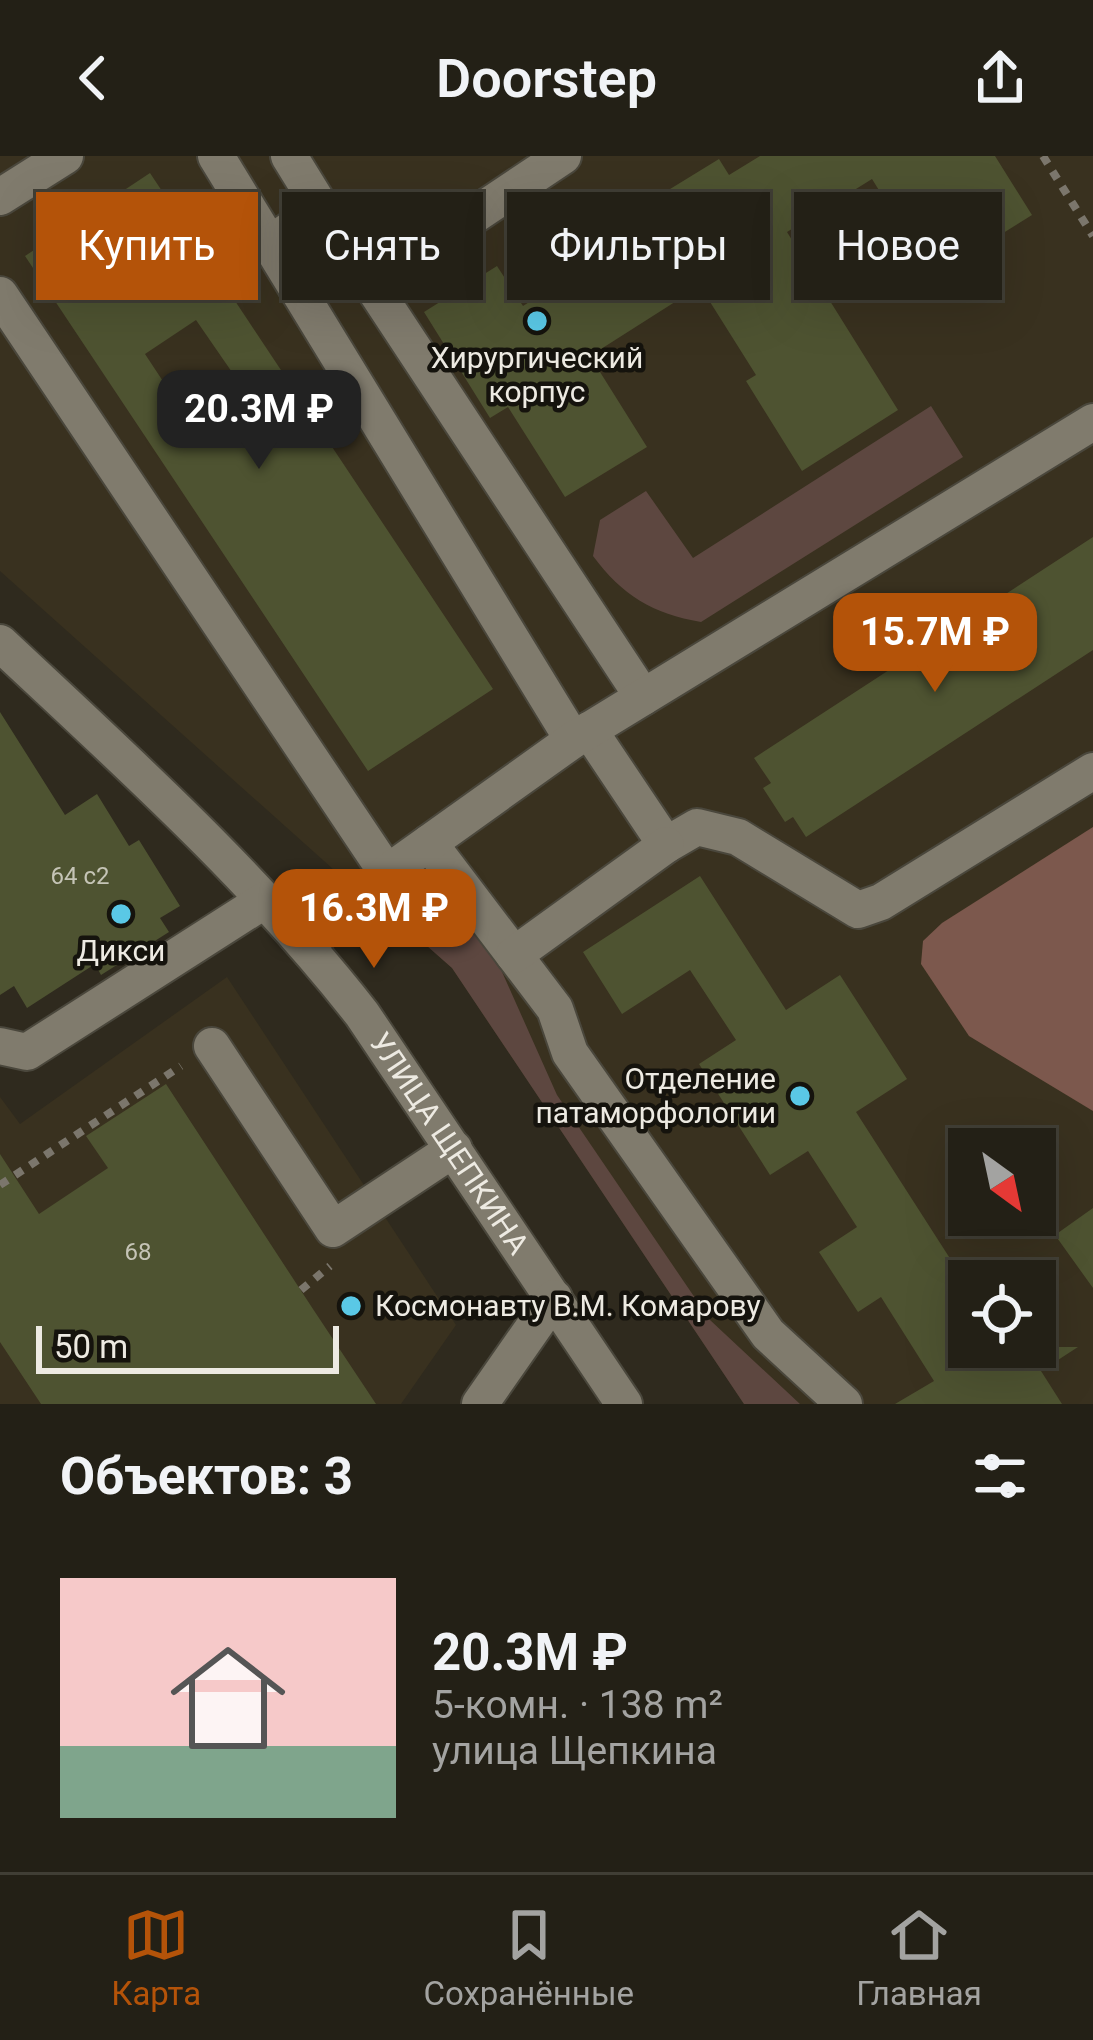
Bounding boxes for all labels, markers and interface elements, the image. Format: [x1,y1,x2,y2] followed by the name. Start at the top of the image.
[60,45,126,111] icon: back
[967,45,1033,111] icon: share
[436,47,657,110] text: Doorstep
[36,192,258,300] chip: Купить
[282,192,483,300] chip: Снять
[507,192,770,300] chip: Фильтры
[794,192,1002,300] chip: Новое
[524,308,550,334] marker: Хирургический корпус
[431,340,643,409] place label: Хирургический корпус
[148,370,370,472] pin: 20.3M ₽
[184,386,334,432] text: 20.3M ₽
[824,593,1046,695] pin: 15.7M ₽
[860,609,1010,655] text: 15.7M ₽
[51,862,109,890] house number: 64 с2
[263,869,485,971] pin: 16.3M ₽
[299,885,449,931] text: 16.3M ₽
[108,901,134,927] marker: Дикси
[77,933,165,968] place label: Дикси
[363,1026,537,1261] street label: УЛИЦА ЩЕПКИНА
[536,1061,776,1130] place label: Отделение патаморфологии
[787,1083,813,1109] marker: Отделение патаморфологии
[948,1128,1056,1236] north arrow
[948,1128,1056,1368] map controls
[125,1238,151,1266] house number: 68
[948,1260,1056,1368] button: locate
[375,1288,761,1323] place label: Космонавту В.М. Комарову
[338,1293,364,1319] marker: Космонавту В.М. Комарову
[36,1320,339,1373] scale bar
[54,1327,128,1366] text: 50 m
[967,1443,1033,1509] icon: filters
[60,1447,353,1506] text: Объектов: 3
[432,1623,628,1682] text: 20.3M ₽
[156,1626,300,1770] icon: home
[432,1682,723,1728] text: 5-комн. · 138 m²
[432,1728,717,1774] text: улица Щепкина
[111,1902,201,2013] tab: Карта
[423,1902,634,2013] tab: Сохранённые
[856,1902,982,2013] tab: Главная

